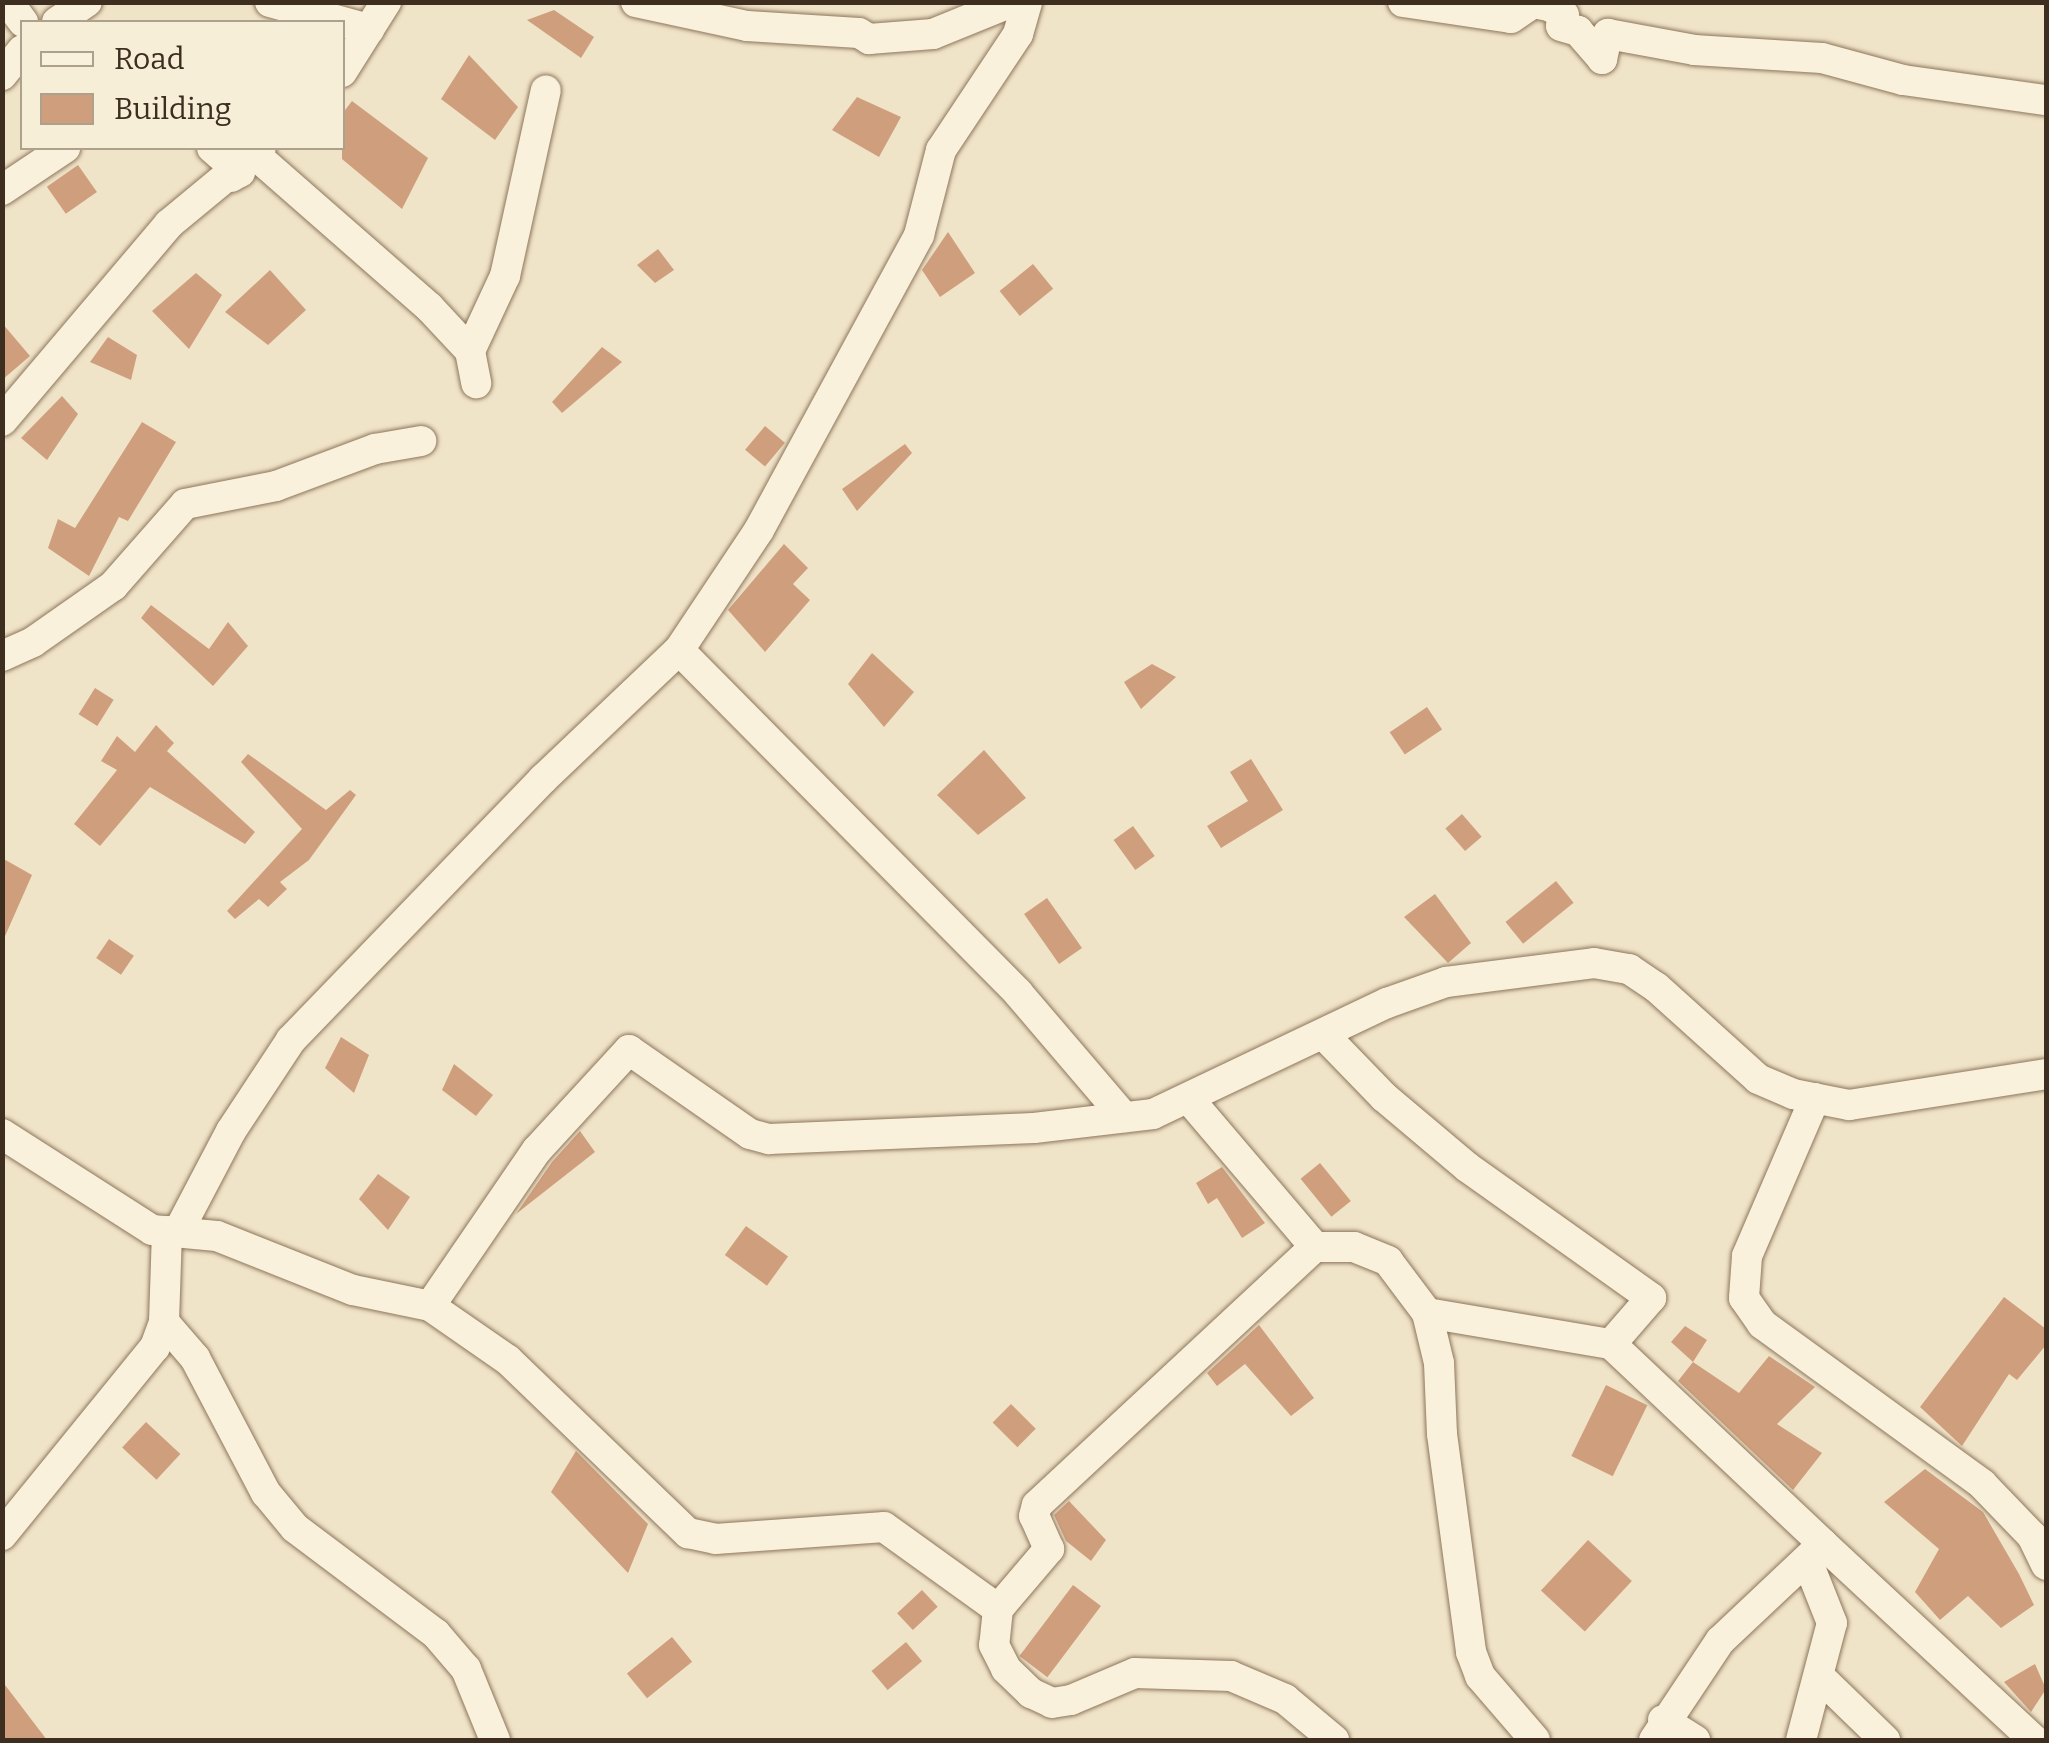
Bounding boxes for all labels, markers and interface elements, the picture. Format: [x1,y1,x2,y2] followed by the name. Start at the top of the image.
[20,20,345,150] legend
[114,41,185,77] text: Road
[114,91,232,127] text: Building

